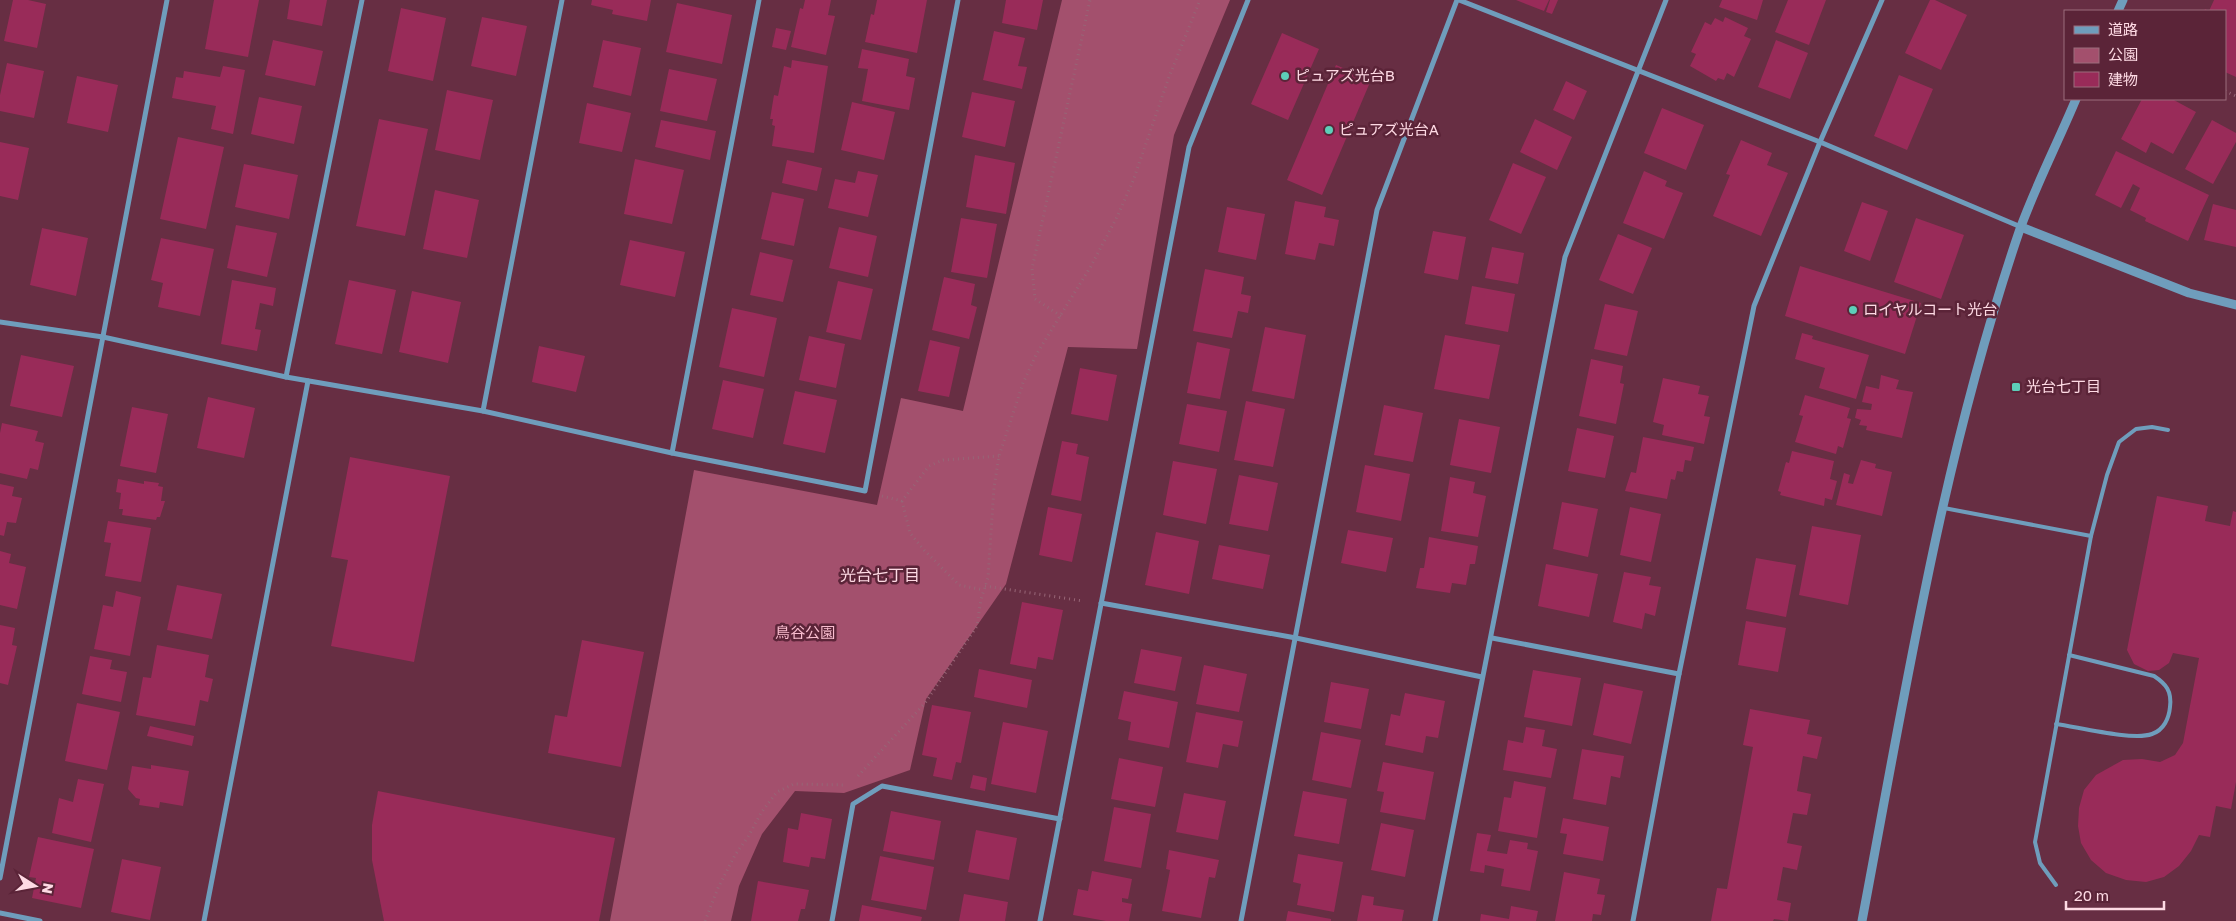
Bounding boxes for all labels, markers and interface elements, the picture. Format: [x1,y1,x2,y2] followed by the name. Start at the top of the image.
[2064,10,2226,100] legend
[2108,20,2138,38] text: 道路
[2108,45,2138,63] text: 公園
[1295,66,1395,84] place label: ピュアズ光台B
[1279,70,1291,82] marker: ピュアズ光台B
[2108,70,2138,88] text: 建物
[1339,120,1439,138] place label: ピュアズ光台A
[1323,124,1335,136] marker: ピュアズ光台A
[1863,300,1997,318] place label: ロイヤルコート光台
[1847,304,1859,316] marker: ロイヤルコート光台
[2026,377,2101,395] place label: 光台七丁目
[2010,381,2022,393] marker: 光台七丁目
[840,565,920,585] district label: 光台七丁目
[775,623,835,641] park label: 鳥谷公園
[10,861,60,911] north arrow
[2066,878,2164,910] scale bar
[39,882,58,895] text: N
[2074,886,2109,904] text: 20 m

